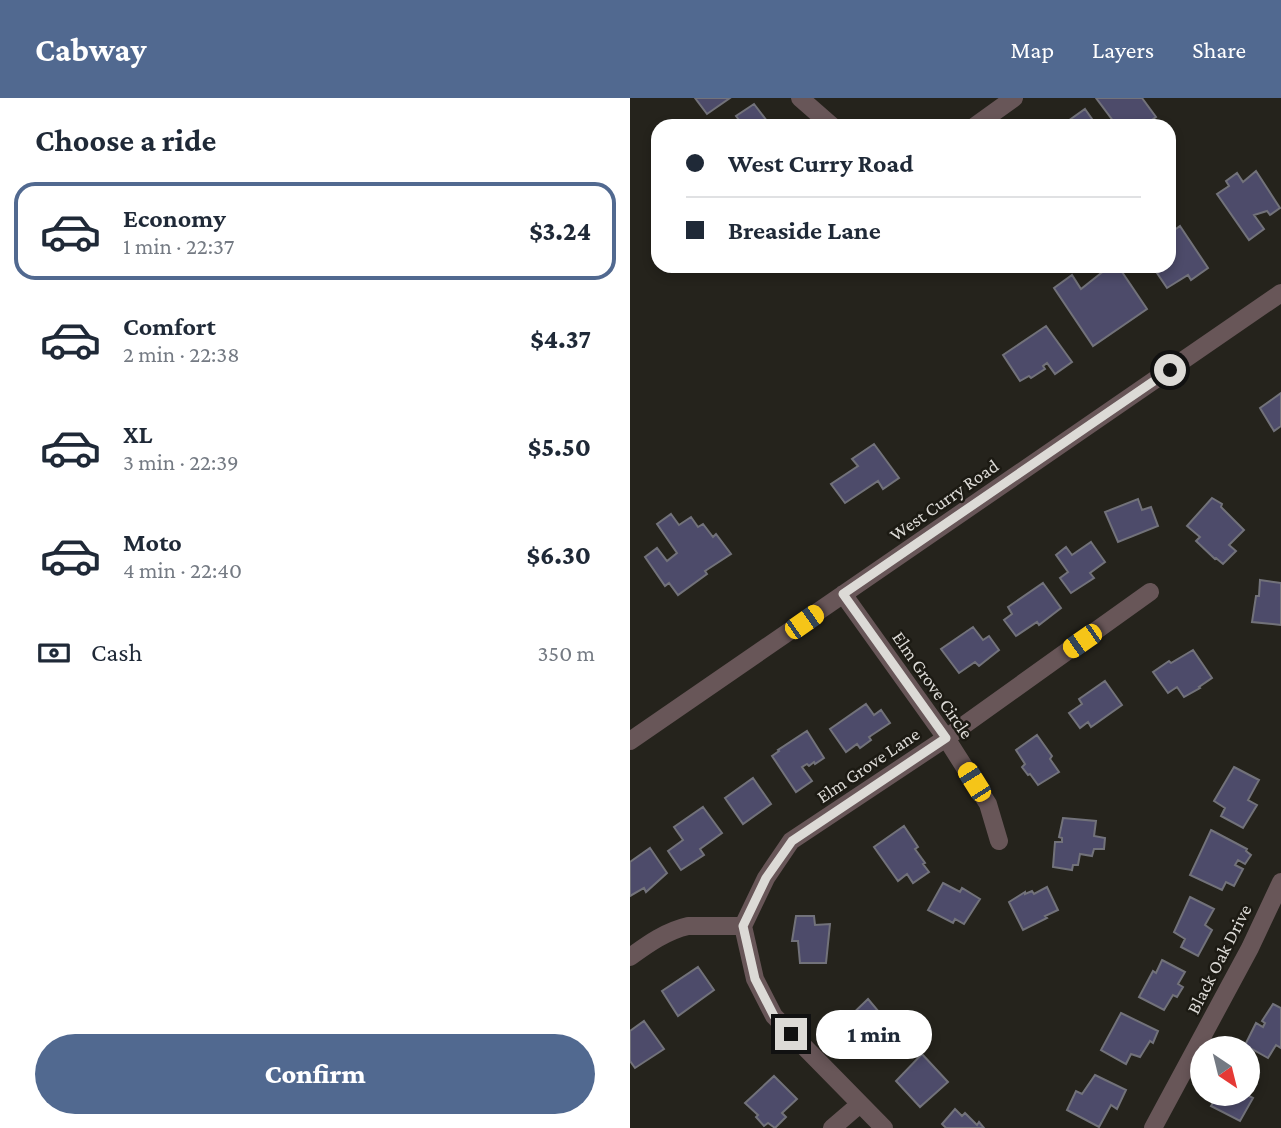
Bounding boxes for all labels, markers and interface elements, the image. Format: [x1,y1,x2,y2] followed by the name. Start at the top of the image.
[35,31,147,68] text: Cabway
[1010,36,1054,63] text: Map
[1092,36,1154,63] text: Layers
[1192,36,1246,63] text: Share
[35,122,216,158] text: Choose a ride
[728,149,913,178] text: West Curry Road
[39,200,102,263] icon: car
[123,204,226,233] text: Economy
[728,216,881,245] text: Breaside Lane
[529,217,591,246] text: $3.24
[123,233,234,259] text: 1 min · 22:37
[39,308,102,371] icon: car
[123,312,216,341] text: Comfort
[530,325,591,354] text: $4.37
[123,341,240,367] text: 2 min · 22:38
[1154,354,1186,386] route start
[39,416,102,479] icon: car
[123,420,152,449] text: XL
[528,433,591,462] text: $5.50
[123,449,239,475] text: 3 min · 22:39
[886,455,1002,545] street label: West Curry Road
[39,524,102,587] icon: car
[123,528,182,557] text: Moto
[526,541,591,570] text: $6.30
[123,557,242,583] text: 4 min · 22:40
[781,601,828,643] car
[1059,620,1106,662] car
[888,627,978,743] street label: Elm Grove Circle
[35,634,73,672] icon: cash
[91,638,142,667] text: Cash
[537,640,595,666] text: 350 m
[813,723,923,807] street label: Elm Grove Lane
[954,759,995,805] car
[1182,901,1256,1017] street label: Black Oak Drive
[816,1010,931,1058] callout: 1 min
[775,1018,807,1050] route end
[847,1021,901,1047] text: 1 min
[35,1034,595,1114] button: Confirm
[1190,1036,1260,1106] north arrow
[1190,1036,1260,1106] map controls

